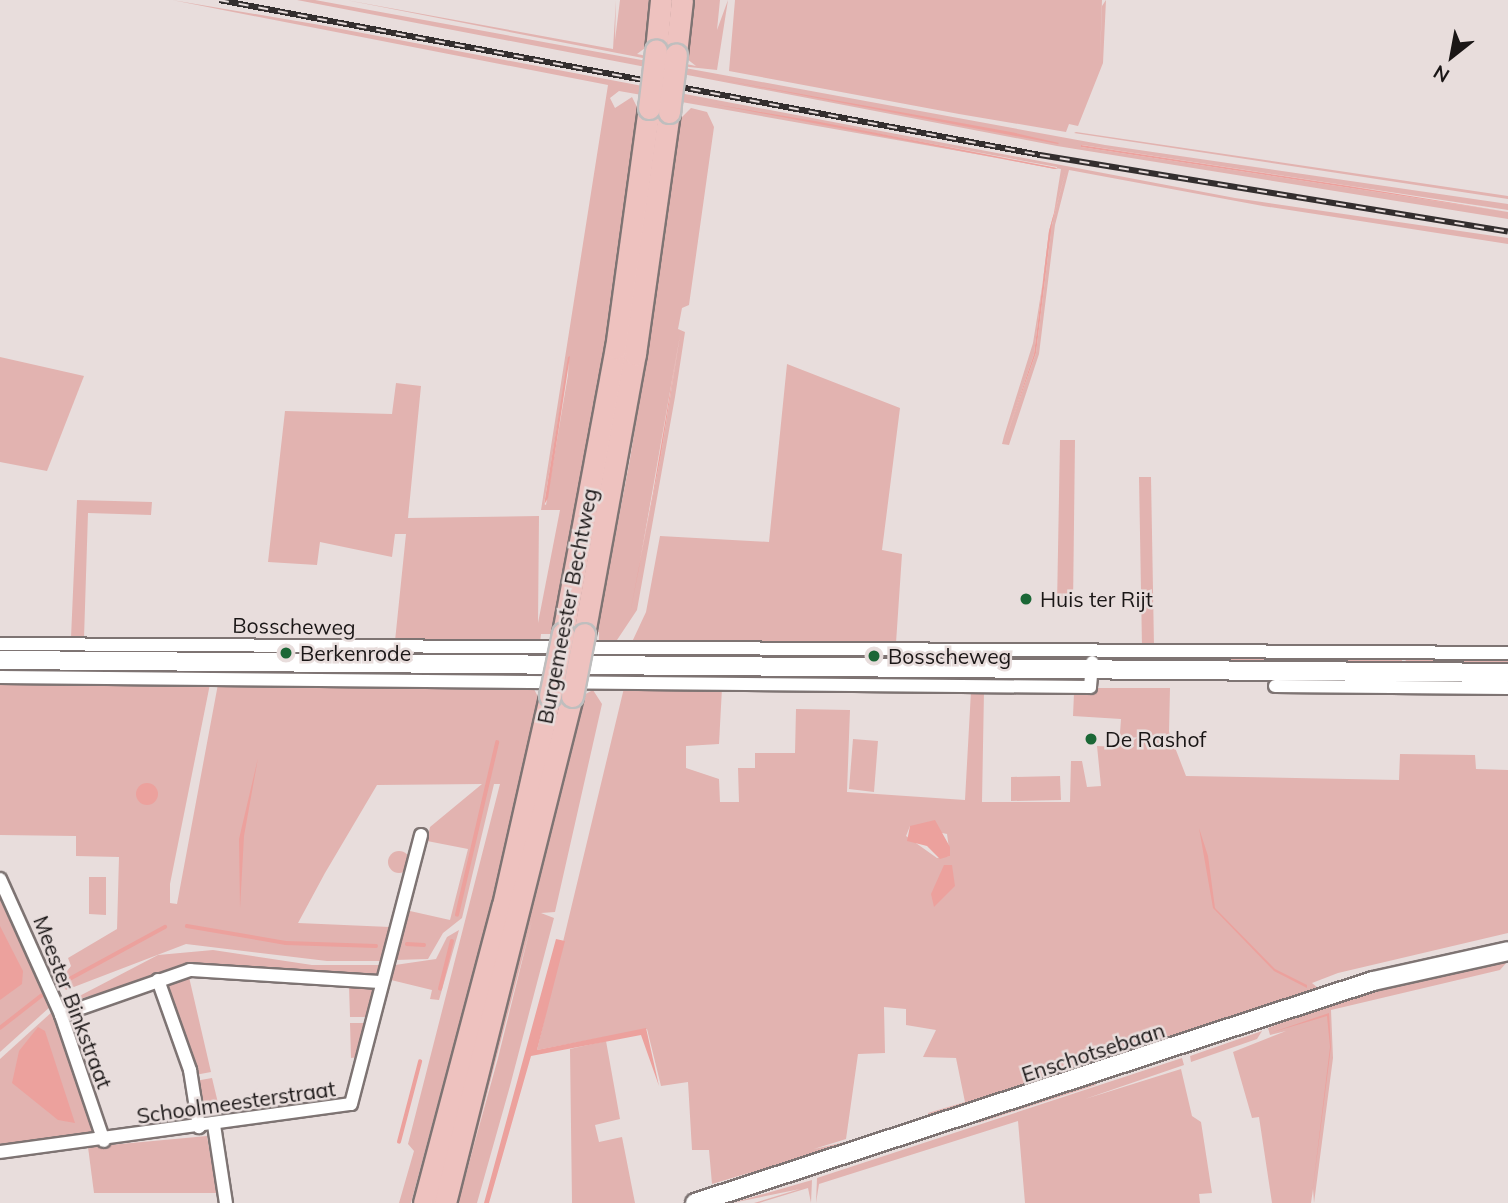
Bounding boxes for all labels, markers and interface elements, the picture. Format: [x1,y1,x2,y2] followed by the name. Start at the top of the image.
[1417,21,1487,91] north arrow
[1429,60,1454,88] text: N
[532,486,602,726] street label: Burgemeester Bechtweg
[1040,586,1153,612] place label: Huis ter Rijt
[1018,591,1034,607] marker: Huis ter Rijt
[232,612,356,640] street label: Bosscheweg
[300,640,411,666] place label: Berkenrode
[888,643,1011,669] place label: Bosscheweg
[278,645,294,661] marker: Berkenrode
[866,648,882,664] marker: Bosscheweg
[1105,726,1206,752] place label: De Rashof
[1083,731,1099,747] marker: De Rashof
[28,912,118,1092] street label: Meester Binkstraat
[1018,1017,1168,1087] street label: Enschotsebaan
[135,1076,337,1128] street label: Schoolmeesterstraat

